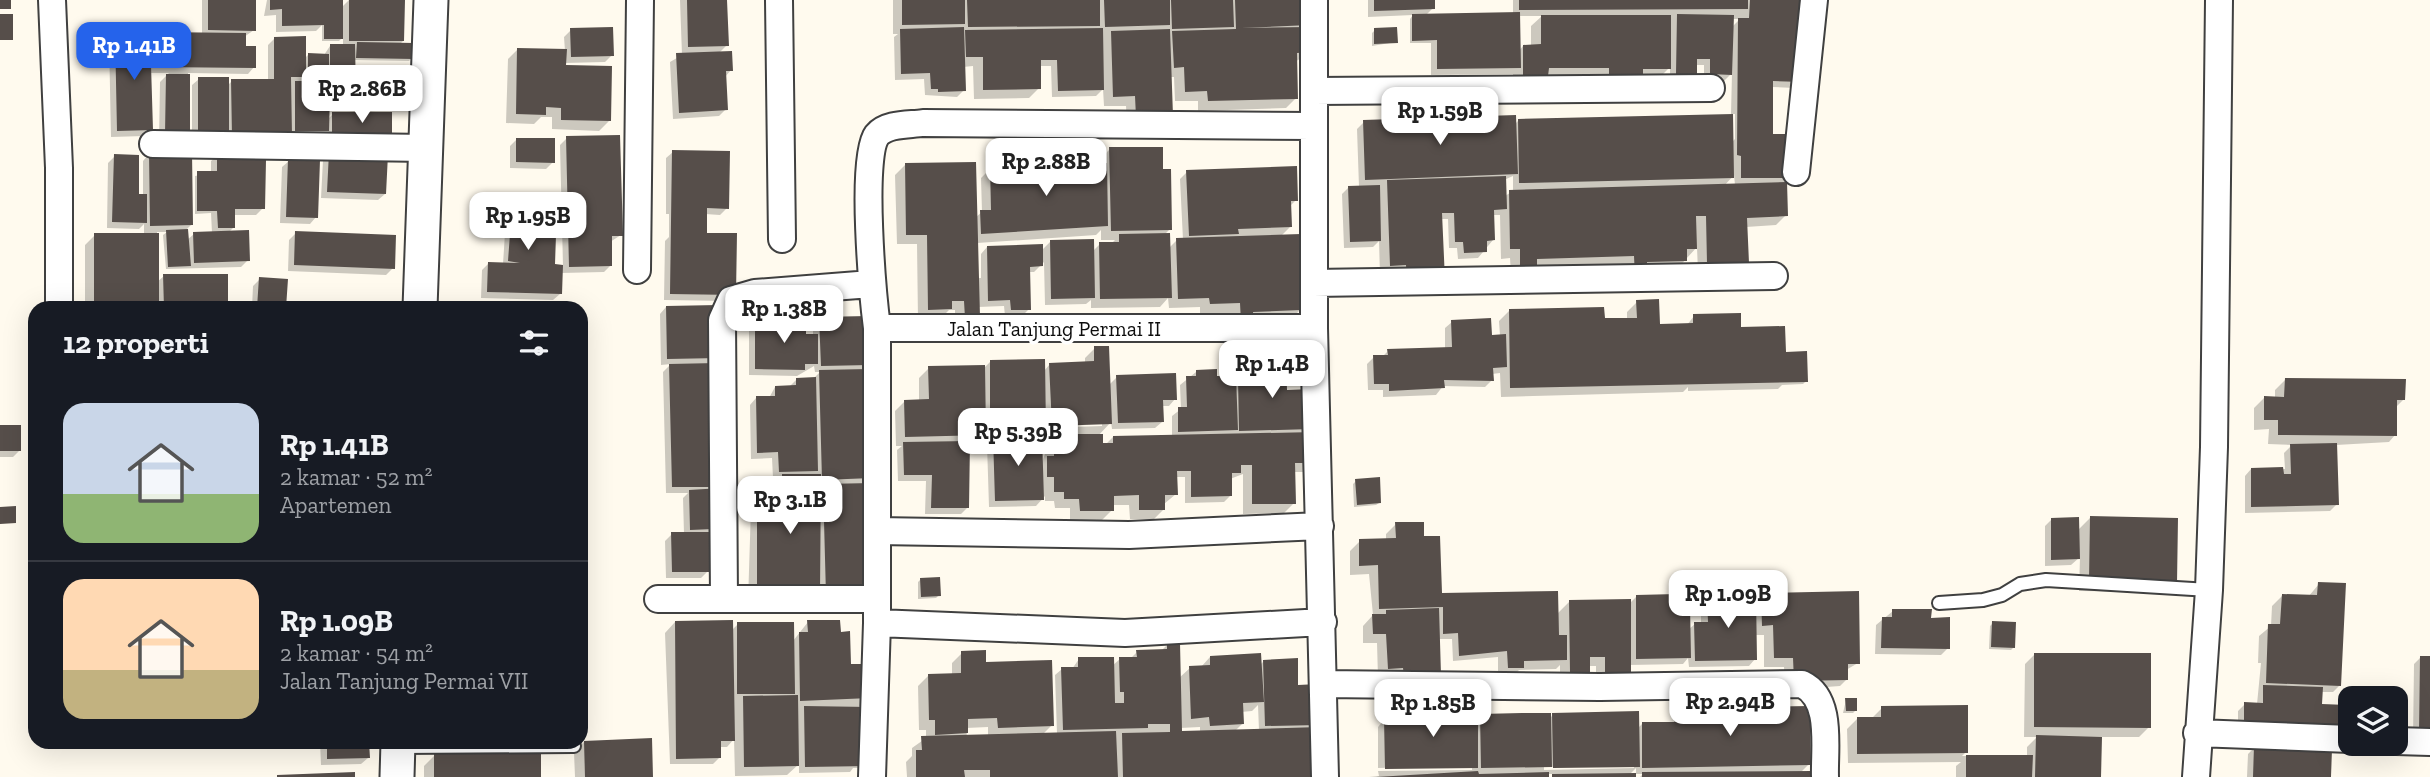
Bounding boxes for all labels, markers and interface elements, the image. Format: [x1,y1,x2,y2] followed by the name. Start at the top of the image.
[62,22,206,82] pin: Rp 1.41B
[92,31,176,59] text: Rp 1.41B
[290,66,434,125] pin: Rp 2.86B
[318,74,406,102] text: Rp 2.86B
[1368,88,1512,147] pin: Rp 1.59B
[1397,96,1483,124] text: Rp 1.59B
[974,138,1118,198] pin: Rp 2.88B
[1002,147,1090,175] text: Rp 2.88B
[456,192,600,252] pin: Rp 1.95B
[485,201,571,229] text: Rp 1.95B
[712,286,856,345] pin: Rp 1.38B
[741,294,827,322] text: Rp 1.38B
[947,316,1161,342] street label: Jalan Tanjung Permai II
[515,324,553,362] icon: filters
[63,325,209,361] text: 12 properti
[1207,340,1337,400] pin: Rp 1.4B
[1235,349,1309,377] text: Rp 1.4B
[946,408,1090,468] pin: Rp 5.39B
[974,417,1062,445] text: Rp 5.39B
[280,427,389,463] text: Rp 1.41B
[119,431,203,515] icon: home
[280,463,433,491] text: 2 kamar · 52 m²
[725,476,855,536] pin: Rp 3.1B
[753,485,827,513] text: Rp 3.1B
[280,491,391,519] text: Apartemen
[1656,570,1800,630] pin: Rp 1.09B
[1685,579,1771,607] text: Rp 1.09B
[280,603,393,639] text: Rp 1.09B
[119,607,203,691] icon: home
[280,639,433,667] text: 2 kamar · 54 m²
[280,667,529,695] text: Jalan Tanjung Permai VII
[1658,678,1802,738] pin: Rp 2.94B
[1361,680,1505,739] pin: Rp 1.85B
[2338,686,2408,756] map controls
[2338,686,2408,756] button: layers
[1685,687,1775,715] text: Rp 2.94B
[1390,688,1476,716] text: Rp 1.85B

